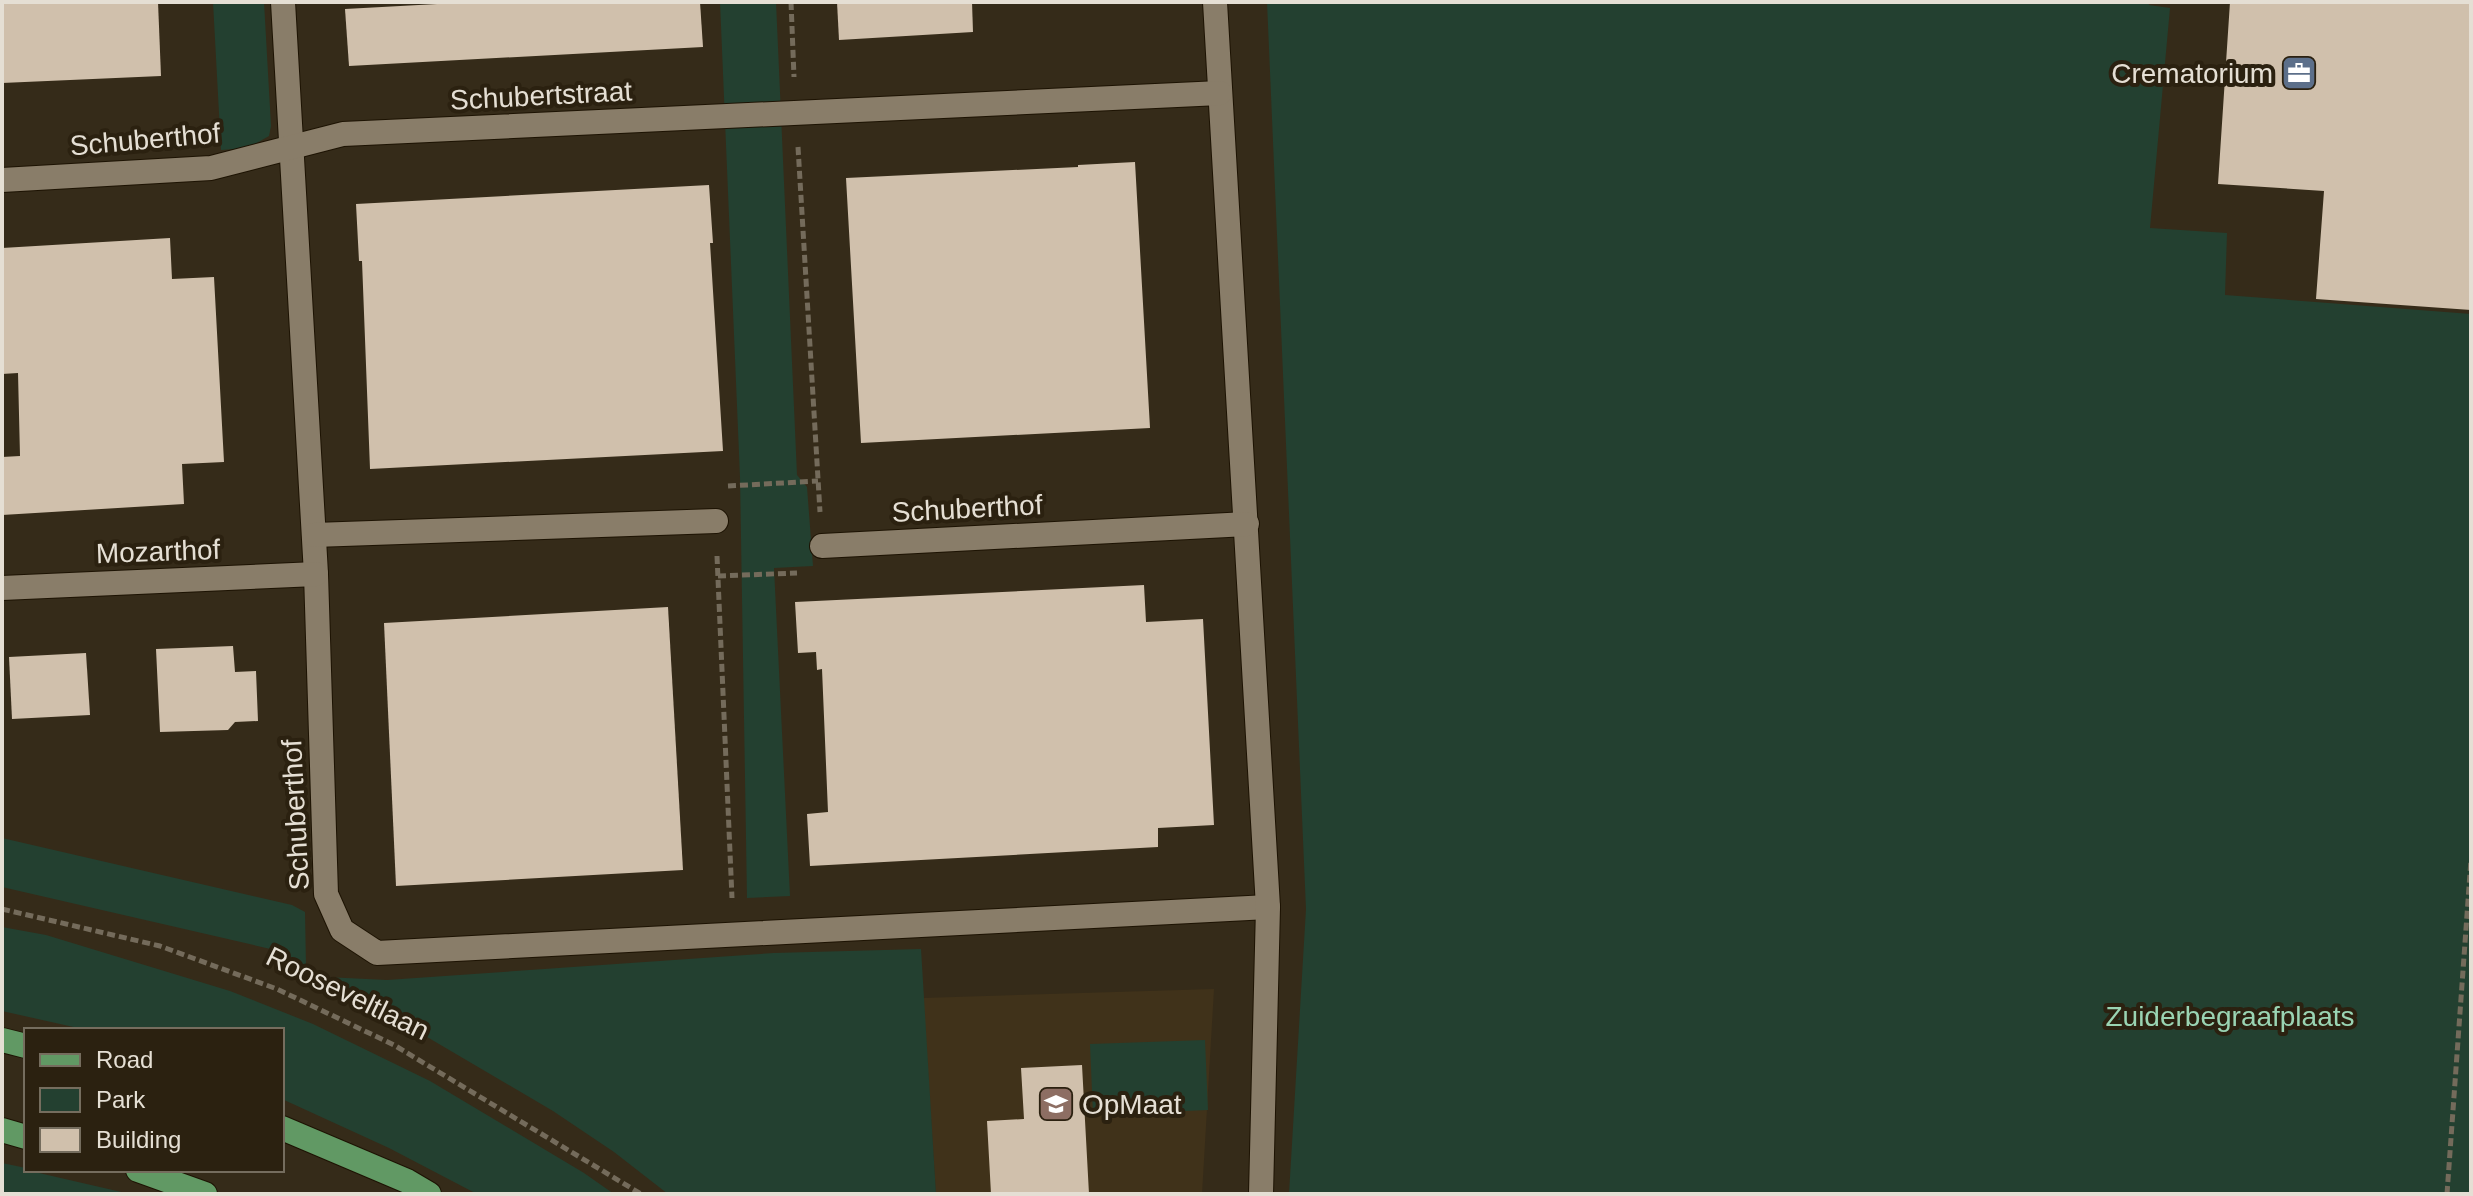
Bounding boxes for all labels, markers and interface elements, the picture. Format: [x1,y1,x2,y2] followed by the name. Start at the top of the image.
[2280,54,2318,92] office icon: Crematorium
[2111,58,2273,89] place label: Crematorium
[449,75,633,116] street label: Schubertstraat
[68,117,222,162] street label: Schuberthof
[891,489,1043,528] street label: Schuberthof
[95,534,221,569] street label: Mozarthof
[276,739,315,891] street label: Schuberthof
[261,941,434,1046] street label: Rooseveltlaan
[2105,1001,2355,1032] park label: Zuiderbegraafplaats
[24,1028,284,1172] legend
[96,1046,153,1073] text: Road
[1037,1085,1075,1123] school or university icon: OpMaat
[96,1086,146,1113] text: Park
[1082,1089,1182,1120] place label: OpMaat
[96,1126,181,1153] text: Building

